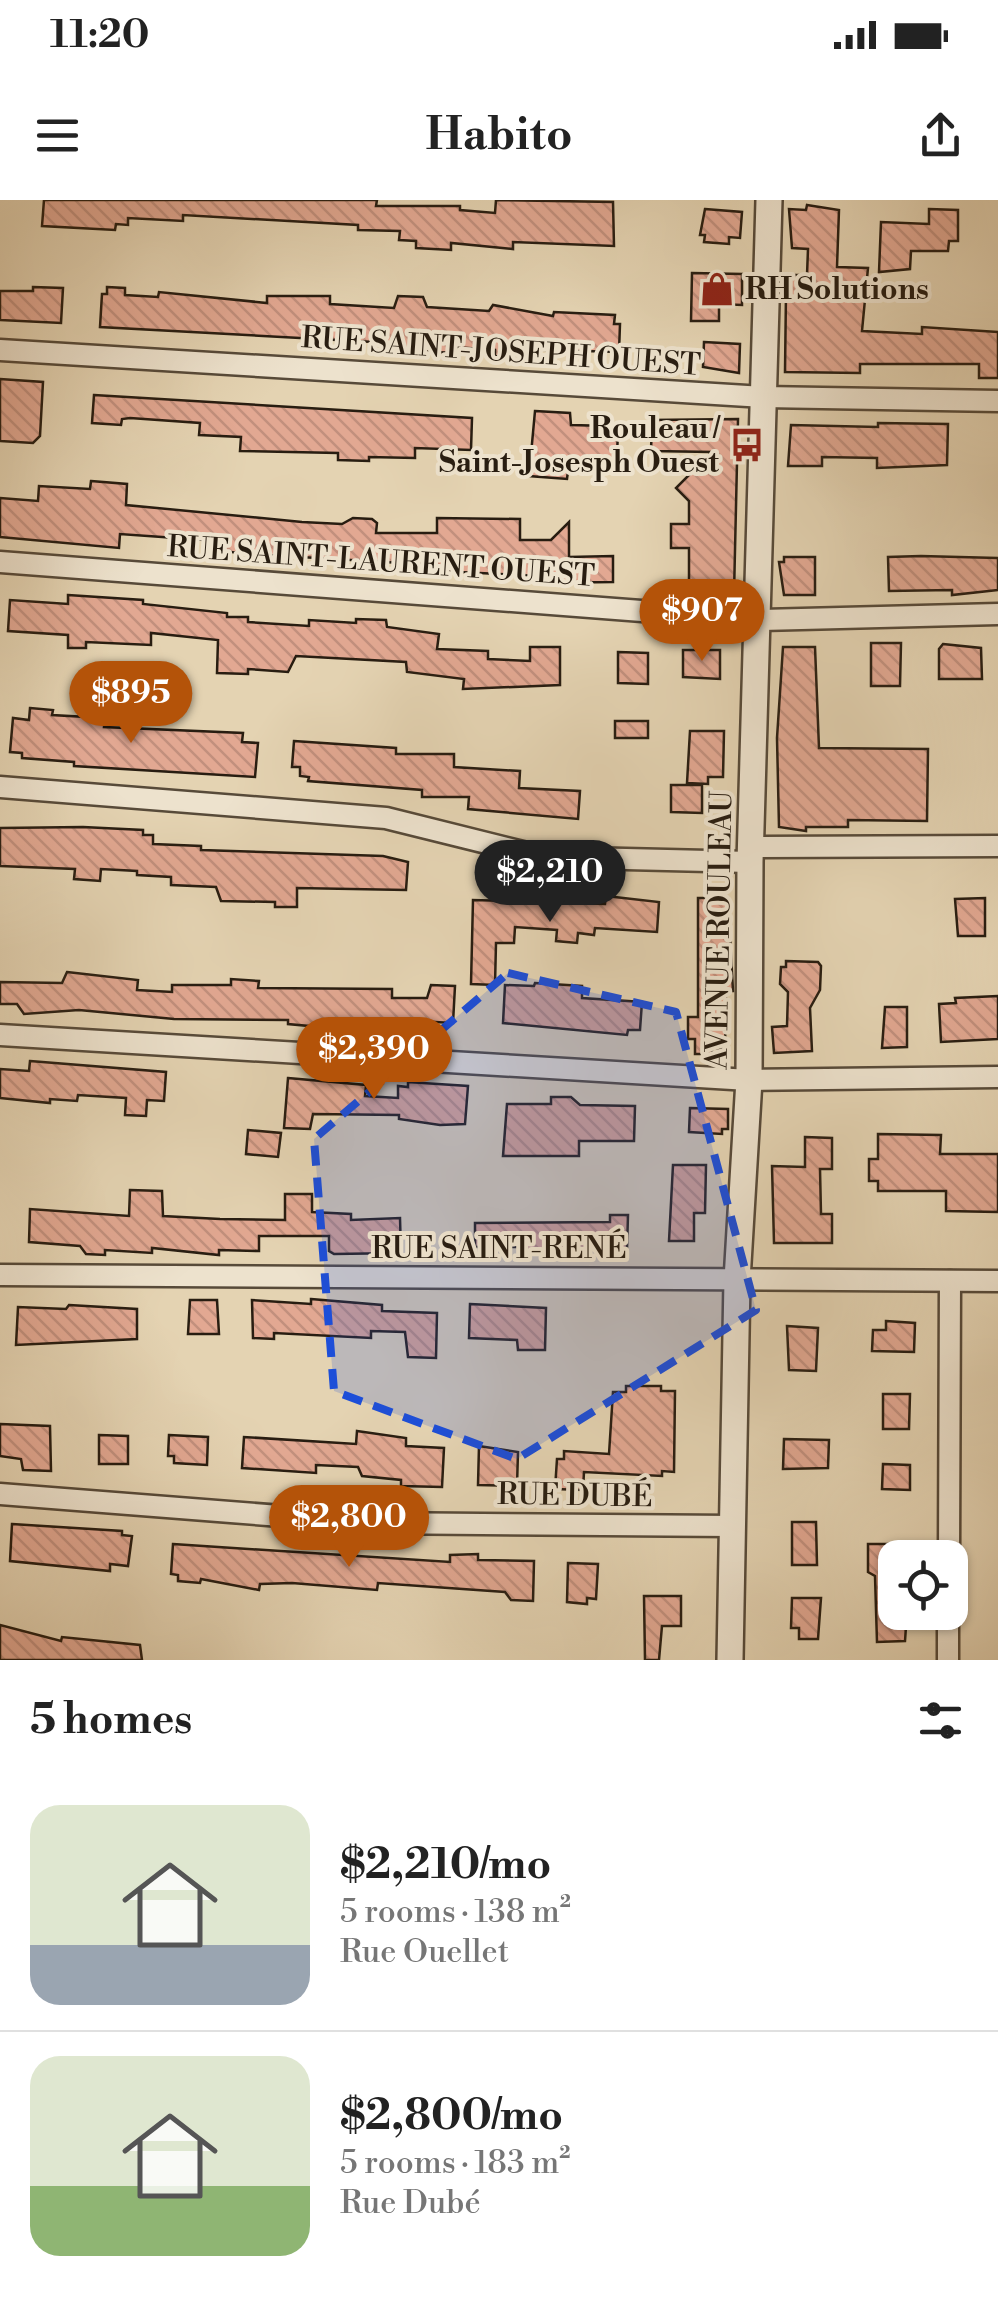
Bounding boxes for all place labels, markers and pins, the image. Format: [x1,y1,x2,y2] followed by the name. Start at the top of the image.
[698,270,736,308] shop icon: RH Solutions
[745,271,929,309] place label: RH Solutions
[439,410,721,482] place label: Rouleau / Saint-Josesph Ouest
[728,426,766,464] bus stop icon: Rouleau / Saint-Josesph Ouest
[643,579,761,664] pin: $907
[72,661,190,746] pin: $895
[469,840,631,925] pin: $2,210
[293,1017,455,1102] pin: $2,390
[268,1485,430,1570] pin: $2,800

